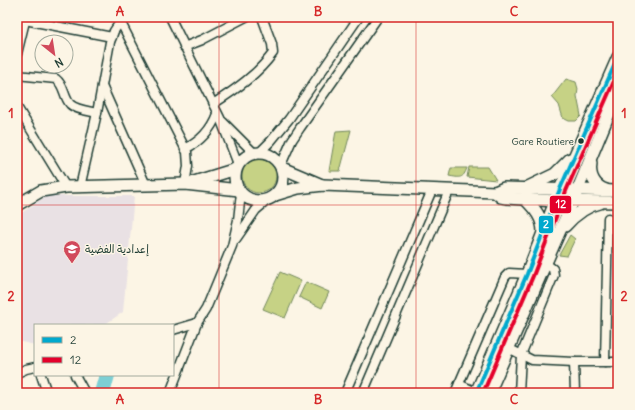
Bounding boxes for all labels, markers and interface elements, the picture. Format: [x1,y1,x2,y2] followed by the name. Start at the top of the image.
[116,3,125,20] text: A
[314,3,323,20] text: B
[510,3,519,20] text: C
[34,34,74,74] north arrow
[52,55,66,71] text: N
[8,105,14,122] text: 1
[621,105,627,122] text: 1
[512,135,574,148] place label: Gare Routiere
[576,136,586,146] marker: Gare Routiere
[549,195,572,214] line badge: 12
[556,197,566,211] text: 12
[538,215,554,234] line badge: 2
[543,217,549,231] text: 2
[62,239,82,264] school or university icon: إعدادية الفضية
[85,242,149,257] place label: إعدادية الفضية
[7,288,15,305] text: 2
[620,288,628,305] text: 2
[34,324,174,376] legend
[70,332,77,347] text: 2
[70,352,82,367] text: 12
[116,391,125,408] text: A
[314,391,323,408] text: B
[510,391,519,408] text: C

